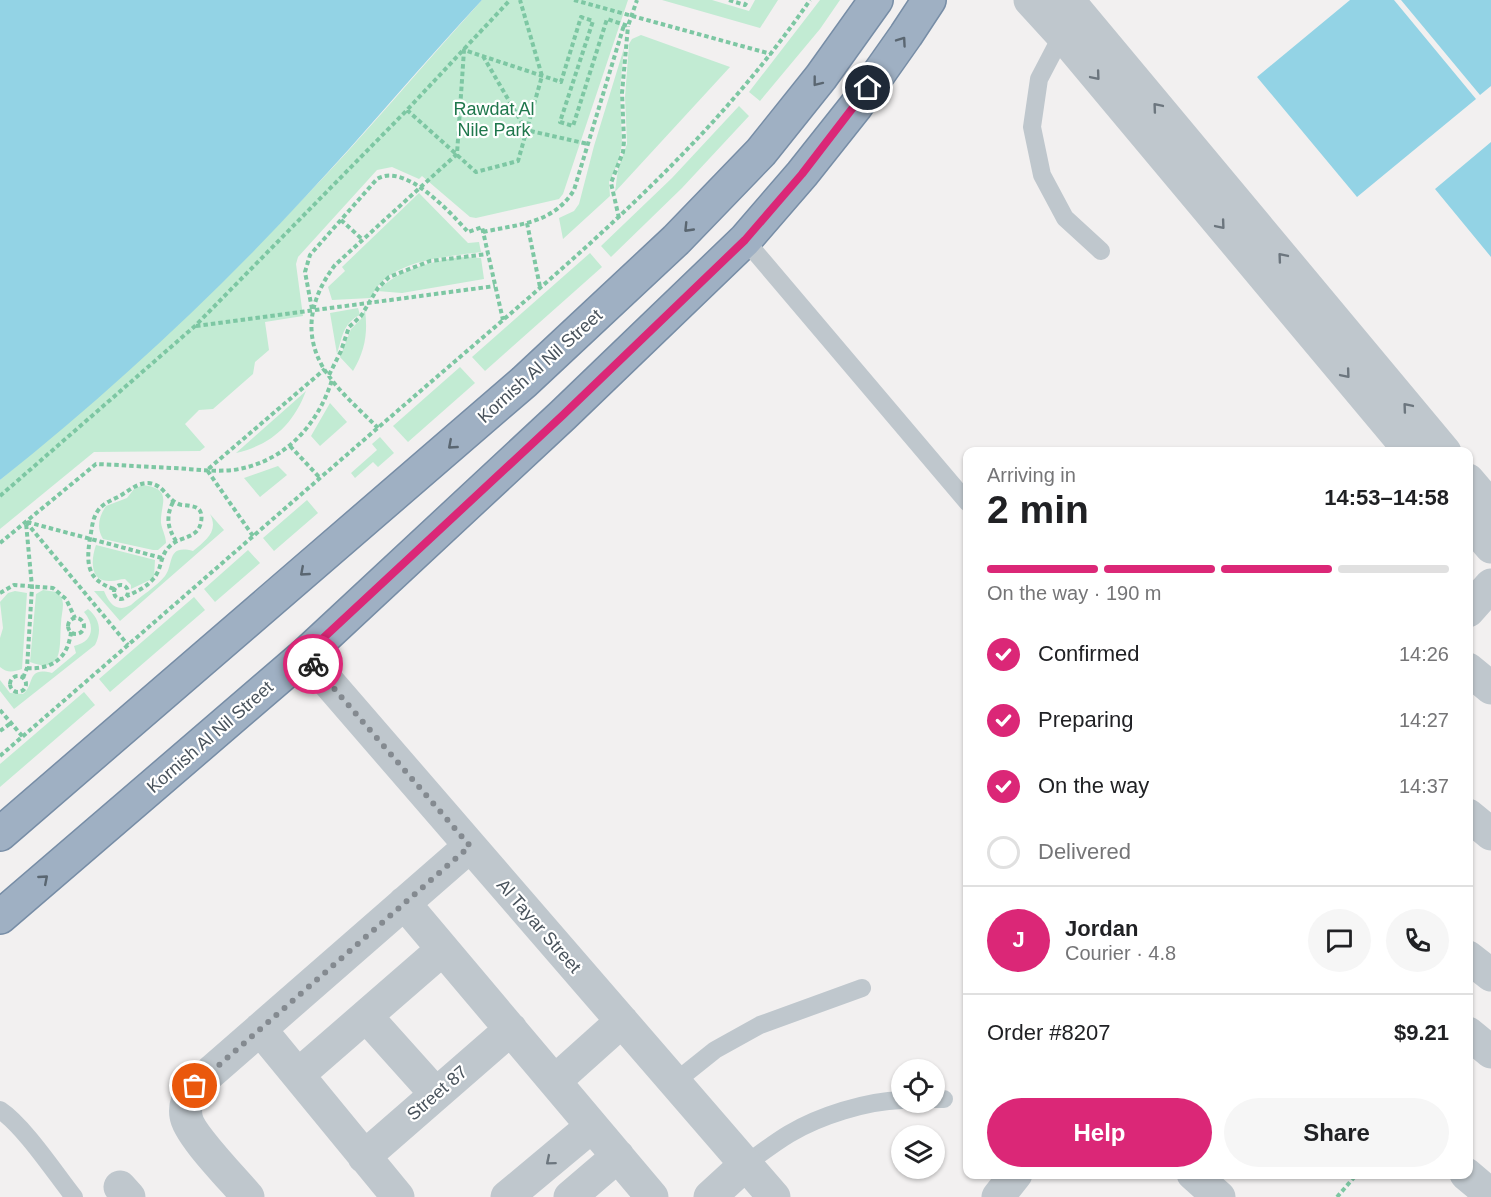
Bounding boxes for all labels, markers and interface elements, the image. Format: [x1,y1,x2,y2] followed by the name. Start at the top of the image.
[895,36,906,47] one-way arrow
[842,62,893,113] pin
[1088,69,1099,80] one-way arrow
[851,71,884,104] icon: home
[814,75,825,86] one-way arrow
[453,99,535,140] park label: Rawdat Al Nile Park
[1153,103,1164,114] one-way arrow
[1214,218,1225,229] one-way arrow
[684,221,695,231] one-way arrow
[1278,253,1289,264] one-way arrow
[474,305,606,427] street label: Kornish Al Nil Street
[1339,367,1350,378] one-way arrow
[1403,403,1414,414] one-way arrow
[448,438,459,449] one-way arrow
[987,464,1076,486] text: Arriving in
[1324,485,1449,510] text: 14:53–14:58
[987,488,1089,531] text: 2 min
[300,565,311,576] one-way arrow
[987,582,1162,604] text: On the way · 190 m
[283,634,343,694] courier
[987,638,1020,671] icon: check
[1038,641,1139,666] text: Confirmed
[1399,643,1449,665] text: 14:26
[297,648,330,681] icon: bike
[143,677,277,797] street label: Kornish Al Nil Street
[987,704,1020,737] icon: check
[1038,707,1133,732] text: Preparing
[1399,709,1449,731] text: 14:27
[987,770,1020,803] icon: check
[1038,773,1149,798] text: On the way
[1399,775,1449,797] text: 14:37
[1038,839,1131,864] text: Delivered
[37,875,48,886] one-way arrow
[493,875,585,977] street label: Al Tayar Street
[1308,909,1371,972] button: chat
[1386,909,1449,972] button: phone
[1065,916,1138,941] text: Jordan
[1012,927,1025,952] text: J
[1065,942,1176,964] text: Courier · 4.8
[987,1020,1111,1045] text: Order #8207
[1394,1020,1449,1045] text: $9.21
[891,1059,945,1179] map controls
[891,1059,945,1113] button: locate
[169,1060,220,1111] pin
[403,1061,471,1125] street label: Street 87
[178,1069,211,1102] icon: bag
[987,1098,1212,1167] button: Help
[1224,1098,1449,1167] button: Share
[891,1125,945,1179] button: layers
[546,1154,557,1165] one-way arrow

